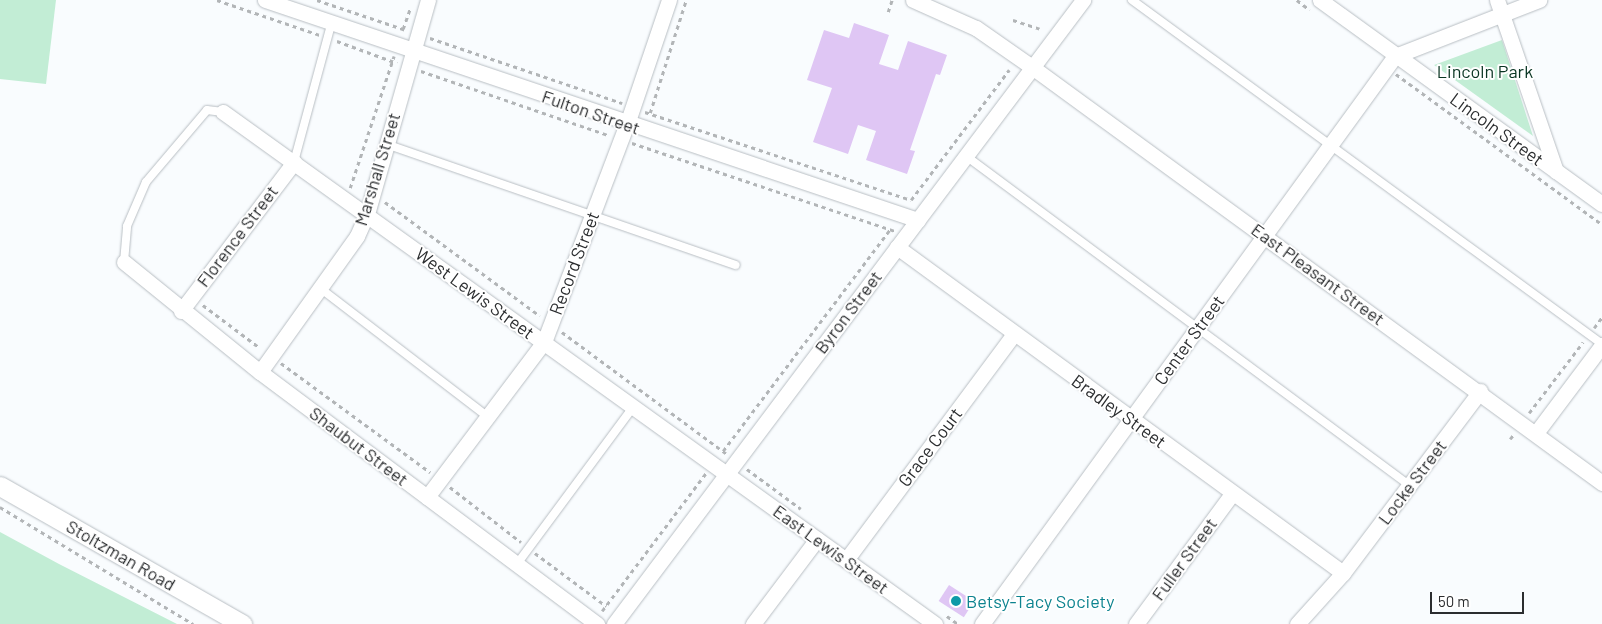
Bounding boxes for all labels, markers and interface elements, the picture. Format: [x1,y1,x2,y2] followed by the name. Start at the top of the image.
[1437,60,1533,82] park label: Lincoln Park
[539,85,643,139] street label: Fulton Street
[1446,88,1548,170] street label: Lincoln Street
[350,110,404,228] street label: Marshall Street
[192,181,282,291] street label: Florence Street
[544,208,604,318] street label: Record Street
[1247,218,1389,330] street label: East Pleasant Street
[411,243,539,343] street label: West Lewis Street
[810,266,886,358] street label: Byron Street
[1149,291,1229,389] street label: Center Street
[1068,370,1170,452] street label: Bradley Street
[305,402,413,490] street label: Shaubut Street
[893,403,967,491] street label: Grace Court
[1373,435,1451,529] street label: Locke Street
[769,500,893,598] street label: East Lewis Street
[1147,514,1221,604] street label: Fuller Street
[63,515,179,595] street label: Stoltzman Road
[1432,582,1526,614] scale bar
[966,590,1114,612] place label: Betsy-Tacy Society
[1438,592,1470,610] text: 50 m
[950,595,962,607] marker: Betsy-Tacy Society

